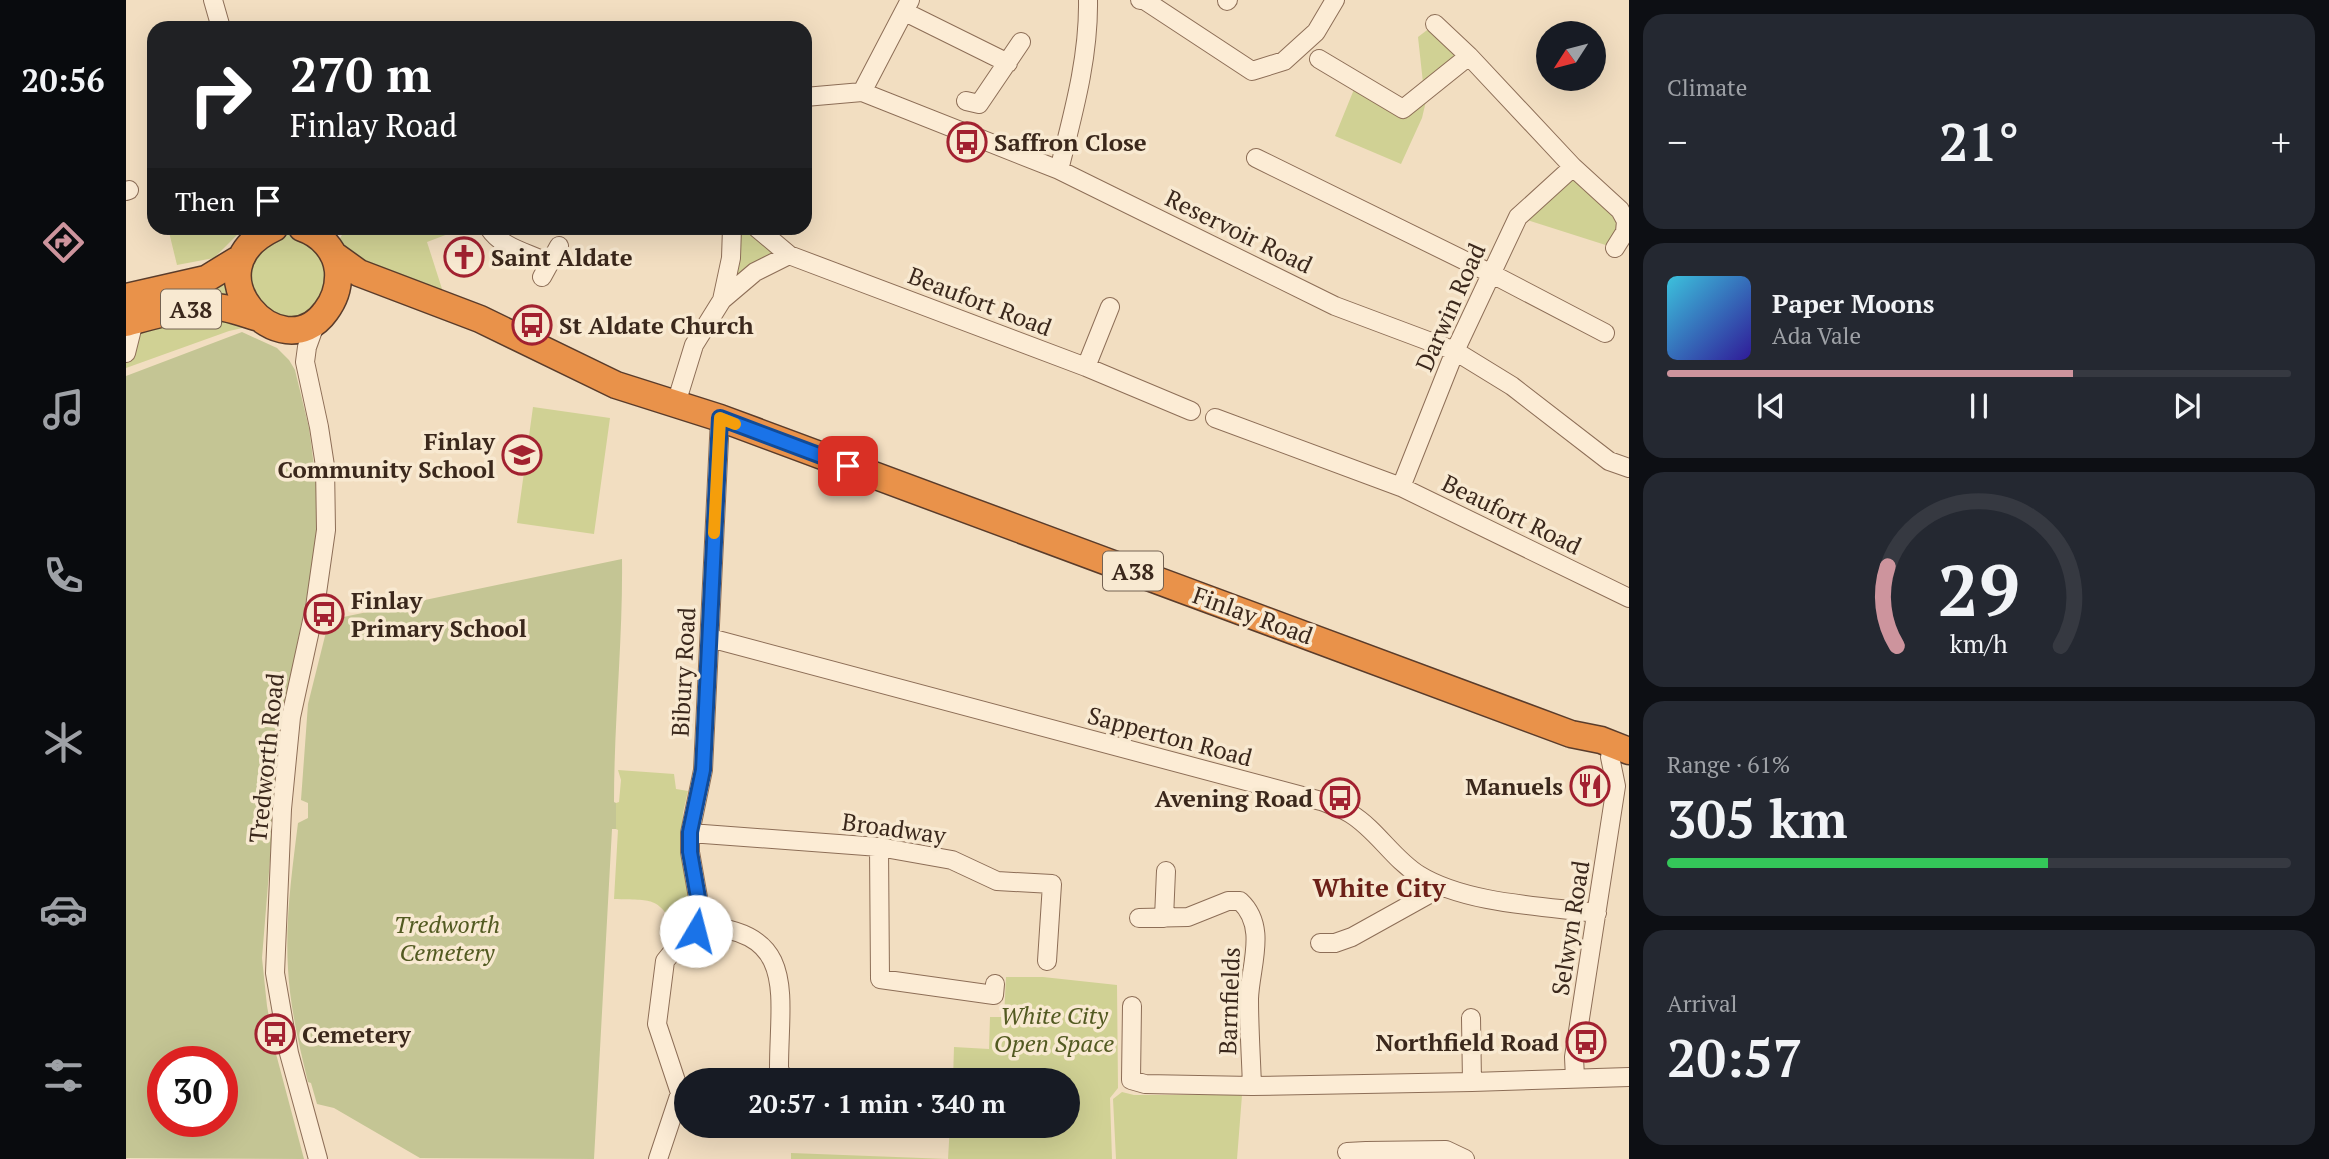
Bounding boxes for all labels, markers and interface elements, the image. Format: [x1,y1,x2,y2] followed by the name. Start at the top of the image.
[1536,21,1606,91] north arrow
[1536,21,1606,91] map controls
[290,41,432,106] text: 270 m
[175,49,266,140] icon: right
[21,59,105,101] text: 20:56
[1667,72,1747,103] text: Climate
[290,104,457,146] text: Finlay Road
[1939,107,2019,176] text: 21°
[1667,117,1687,167] text: −
[2271,117,2291,167] text: +
[946,121,988,163] bus stop icon: Saffron Close
[994,126,1147,158] place label: Saffron Close
[249,182,287,220] icon: arrive
[1160,182,1318,280] street label: Reservoir Road
[175,184,235,218] text: Then
[39,218,88,267] icon: directions
[443,236,485,278] church icon: Saint Aldate
[1408,238,1492,376] street label: Darwin Road
[491,241,633,273] place label: Saint Aldate
[904,259,1056,343] street label: Beaufort Road
[1772,286,1935,320] text: Paper Moons
[161,290,221,328] road number: A38
[511,304,553,346] bus stop icon: St Aldate Church
[559,309,754,341] place label: St Aldate Church
[1772,320,1861,351] text: Ada Vale
[39,385,88,434] icon: music
[1752,387,1790,425] icon: previous
[1960,387,1998,425] icon: pause
[2168,387,2206,425] icon: next
[277,425,496,485] place label: Finlay Community School
[501,434,543,476] school or university icon: Finlay Community School
[818,436,878,496] pin
[829,447,867,485] icon: arrive
[1437,466,1587,562] street label: Beaufort Road
[1938,540,2020,637] text: 29
[39,551,88,600] icon: phone
[1103,552,1163,590] road number: A38
[1189,579,1317,651] street label: Finlay Road
[351,584,527,644] place label: Finlay Primary School
[303,593,345,635] bus stop icon: Finlay Primary School
[664,606,702,738] street label: Bibury Road
[1950,626,2008,659] text: km/h
[241,671,291,845] street label: Tredworth Road
[1084,699,1256,773] street label: Sapperton Road
[39,718,88,767] icon: climate
[1667,749,1790,780] text: Range · 61%
[1569,765,1611,807] restaurant icon: Manuels
[1465,770,1563,802] place label: Manuels
[1319,777,1361,819] bus stop icon: Avening Road
[1155,782,1314,814] place label: Avening Road
[1667,784,1848,853] text: 305 km
[840,805,949,851] street label: Broadway
[1544,858,1596,998] street label: Selwyn Road
[1312,870,1447,904] district label: White City
[39,885,88,934] icon: car
[659,894,733,968] position arrow
[394,908,500,968] park label: Tredworth Cemetery
[1211,947,1247,1055] street label: Barnfields
[1667,988,1738,1019] text: Arrival
[994,999,1114,1059] park label: White City Open Space
[254,1013,296,1055] bus stop icon: Cemetery
[302,1018,412,1050] place label: Cemetery
[1565,1021,1607,1063] bus stop icon: Northfield Road
[1667,1023,1802,1092] text: 20:57
[1376,1026,1560,1058] place label: Northfield Road
[147,1046,238,1137] speed limit sign: 30
[39,1051,88,1100] icon: filters
[748,1086,1006,1120] text: 20:57 · 1 min · 340 m

